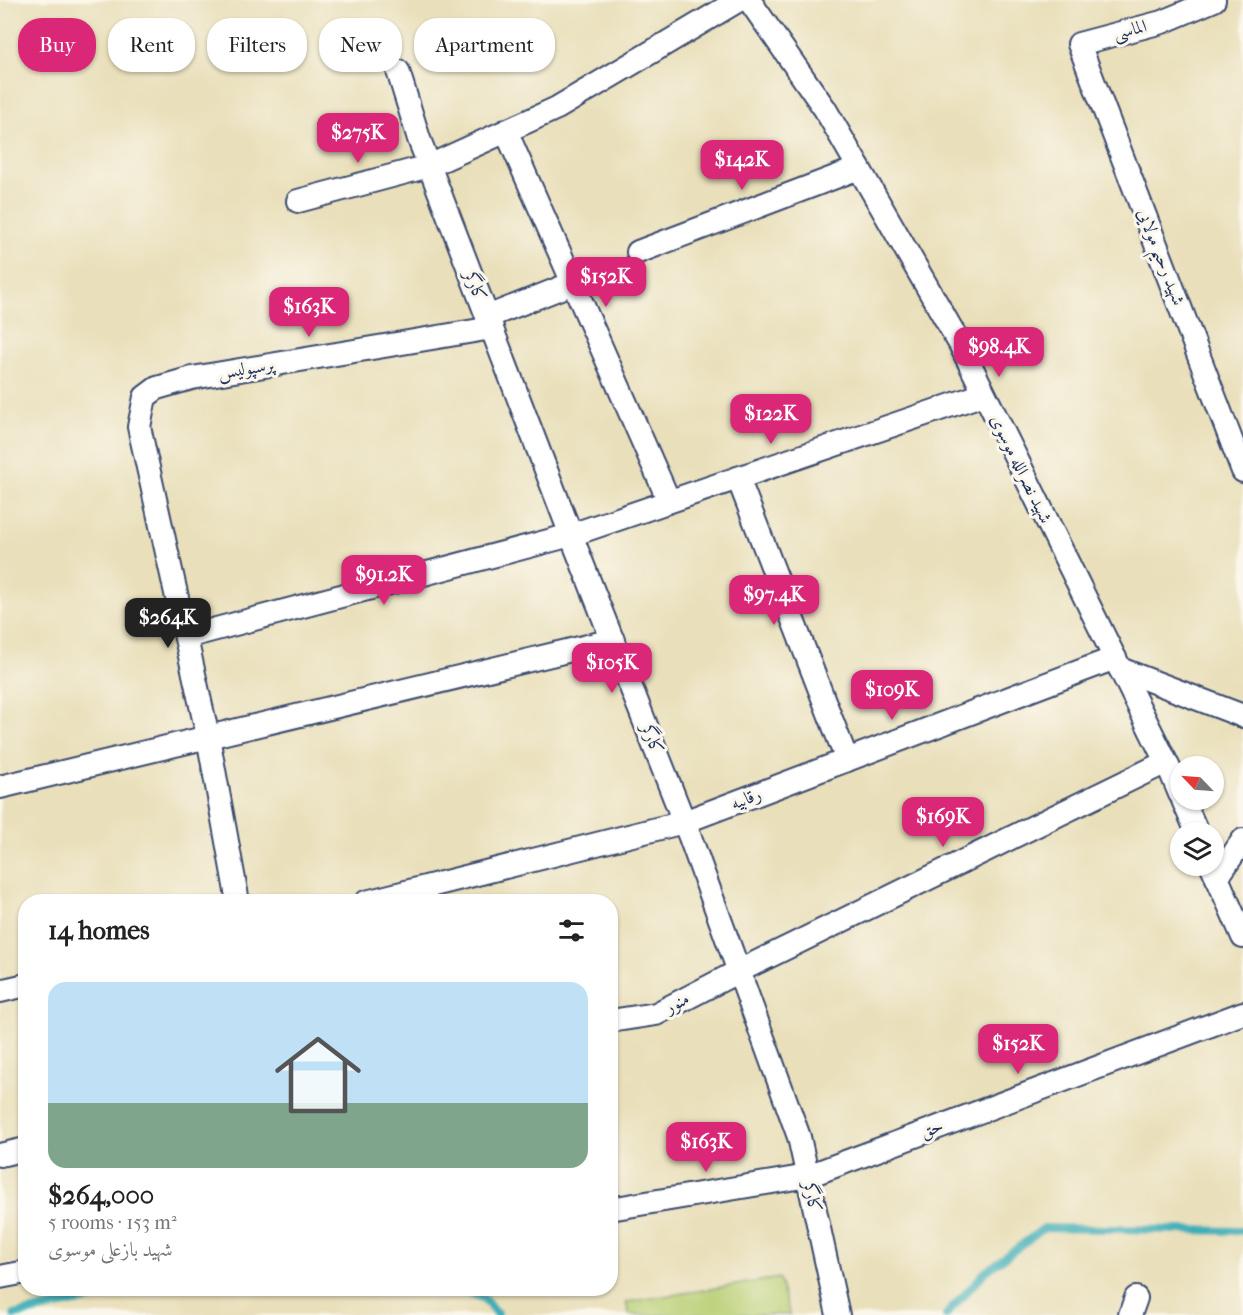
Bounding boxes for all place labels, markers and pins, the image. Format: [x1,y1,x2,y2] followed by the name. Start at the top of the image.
[316,113,400,164] pin: $275K
[700,140,784,191] pin: $142K
[564,257,648,308] pin: $152K
[267,287,351,338] pin: $163K
[950,327,1048,378] pin: $98.4K
[729,394,813,445] pin: $122K
[335,555,433,606] pin: $91.2K
[725,575,823,626] pin: $97.4K
[126,598,210,649] pin: $264K
[570,643,654,694] pin: $105K
[850,670,934,721] pin: $109K
[901,797,985,848] pin: $169K
[976,1024,1060,1075] pin: $152K
[664,1122,748,1173] pin: $163K

